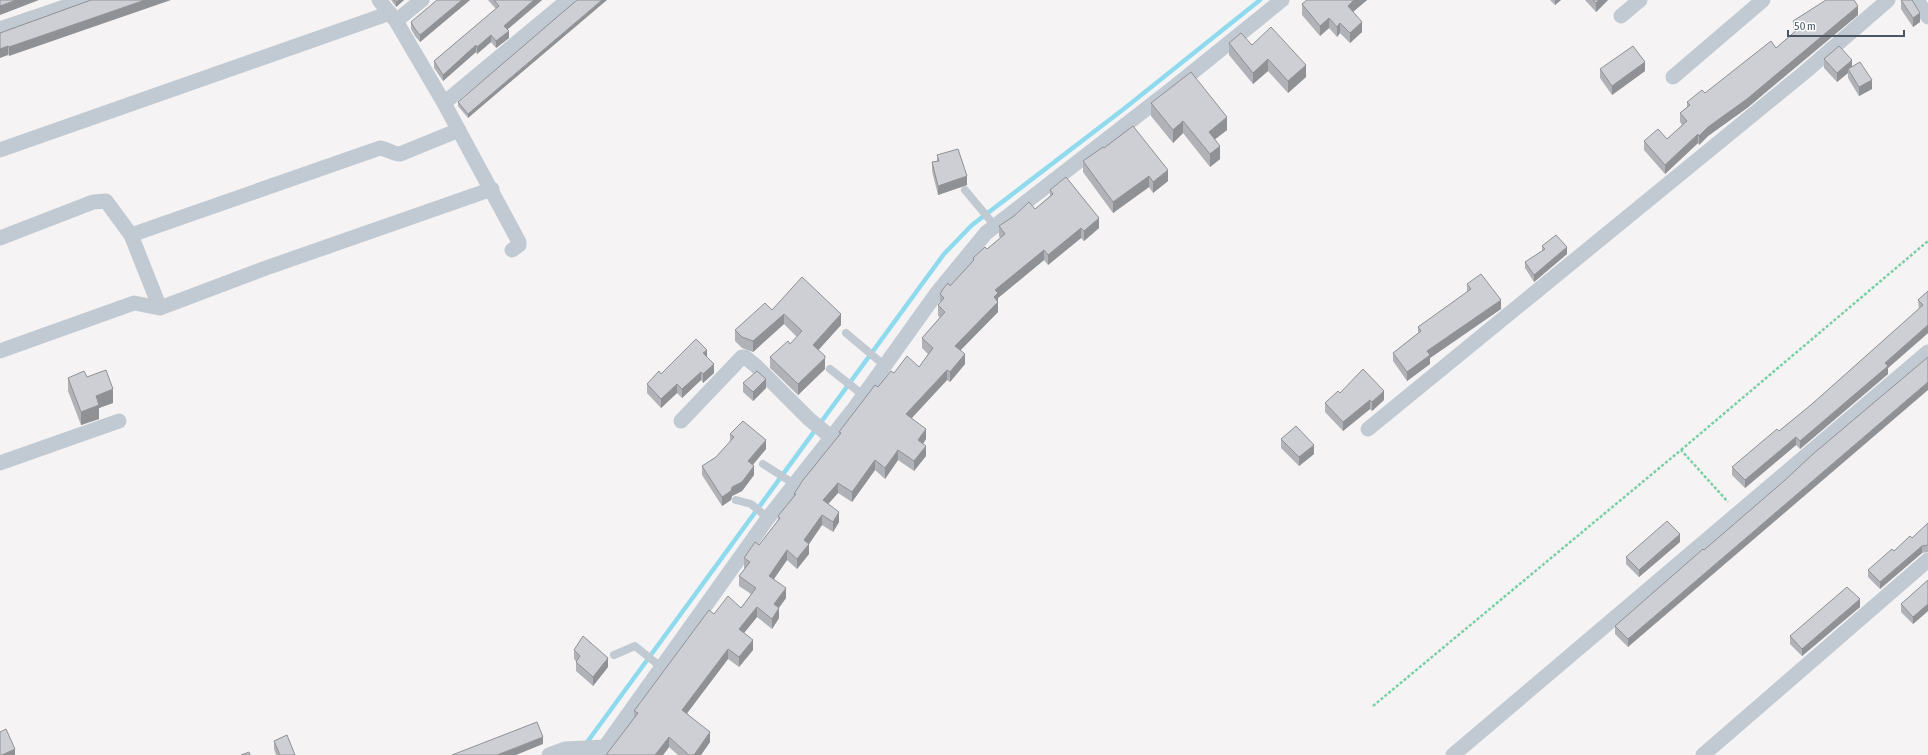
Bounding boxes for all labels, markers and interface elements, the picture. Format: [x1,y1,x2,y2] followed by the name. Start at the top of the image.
[1788,12,1904,38] scale bar
[1794,19,1816,33] text: 50 m

